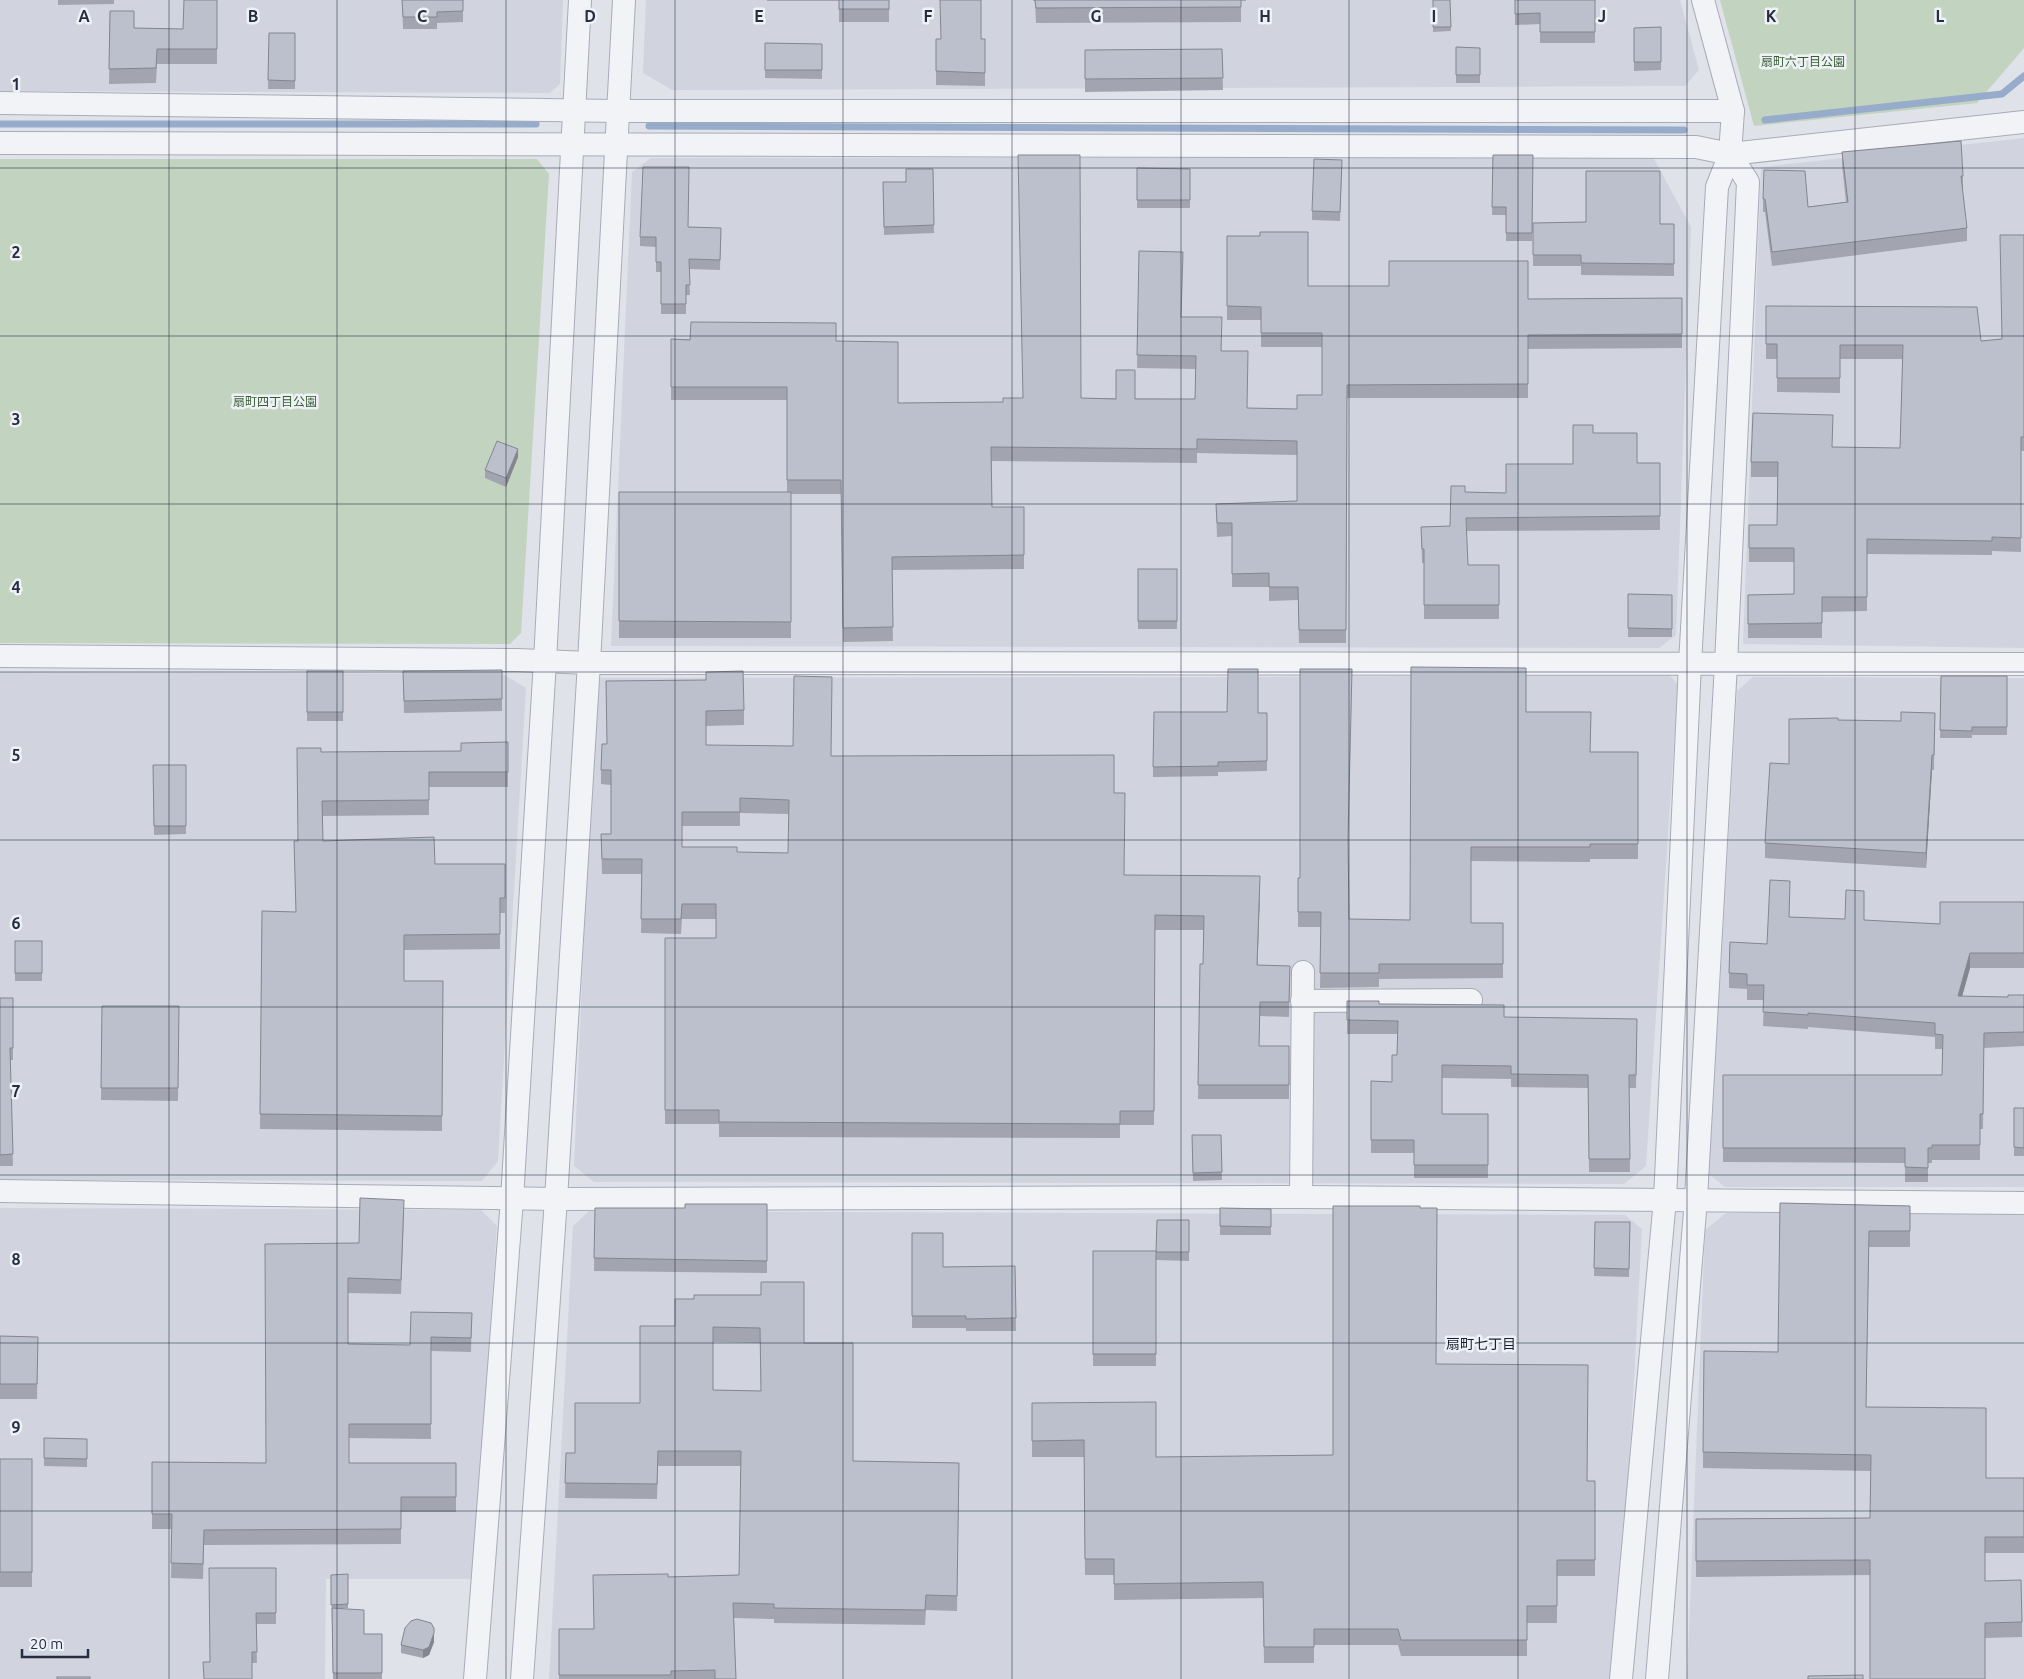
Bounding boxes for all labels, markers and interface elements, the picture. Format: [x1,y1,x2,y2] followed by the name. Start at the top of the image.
[78,7,90,25] text: A
[248,7,258,25] text: B
[417,7,427,25] text: C
[584,7,596,25] text: D
[754,7,764,25] text: E
[924,7,933,25] text: F
[1090,7,1102,25] text: G
[1259,7,1271,25] text: H
[1432,7,1436,25] text: I
[1598,7,1606,25] text: J
[1766,7,1777,25] text: K
[1936,7,1945,25] text: L
[1761,55,1845,68] park label: 扇町六丁目公園
[11,75,21,93] text: 1
[11,243,21,261] text: 2
[233,395,317,408] park label: 扇町四丁目公園
[11,410,21,428] text: 3
[11,578,21,596] text: 4
[11,746,21,764] text: 5
[11,914,21,932] text: 6
[11,1082,21,1100] text: 7
[11,1250,21,1268] text: 8
[1446,1336,1516,1352] district label: 扇町七丁目
[11,1418,21,1436] text: 9
[22,1626,89,1658] scale bar
[30,1635,63,1652] text: 20 m

